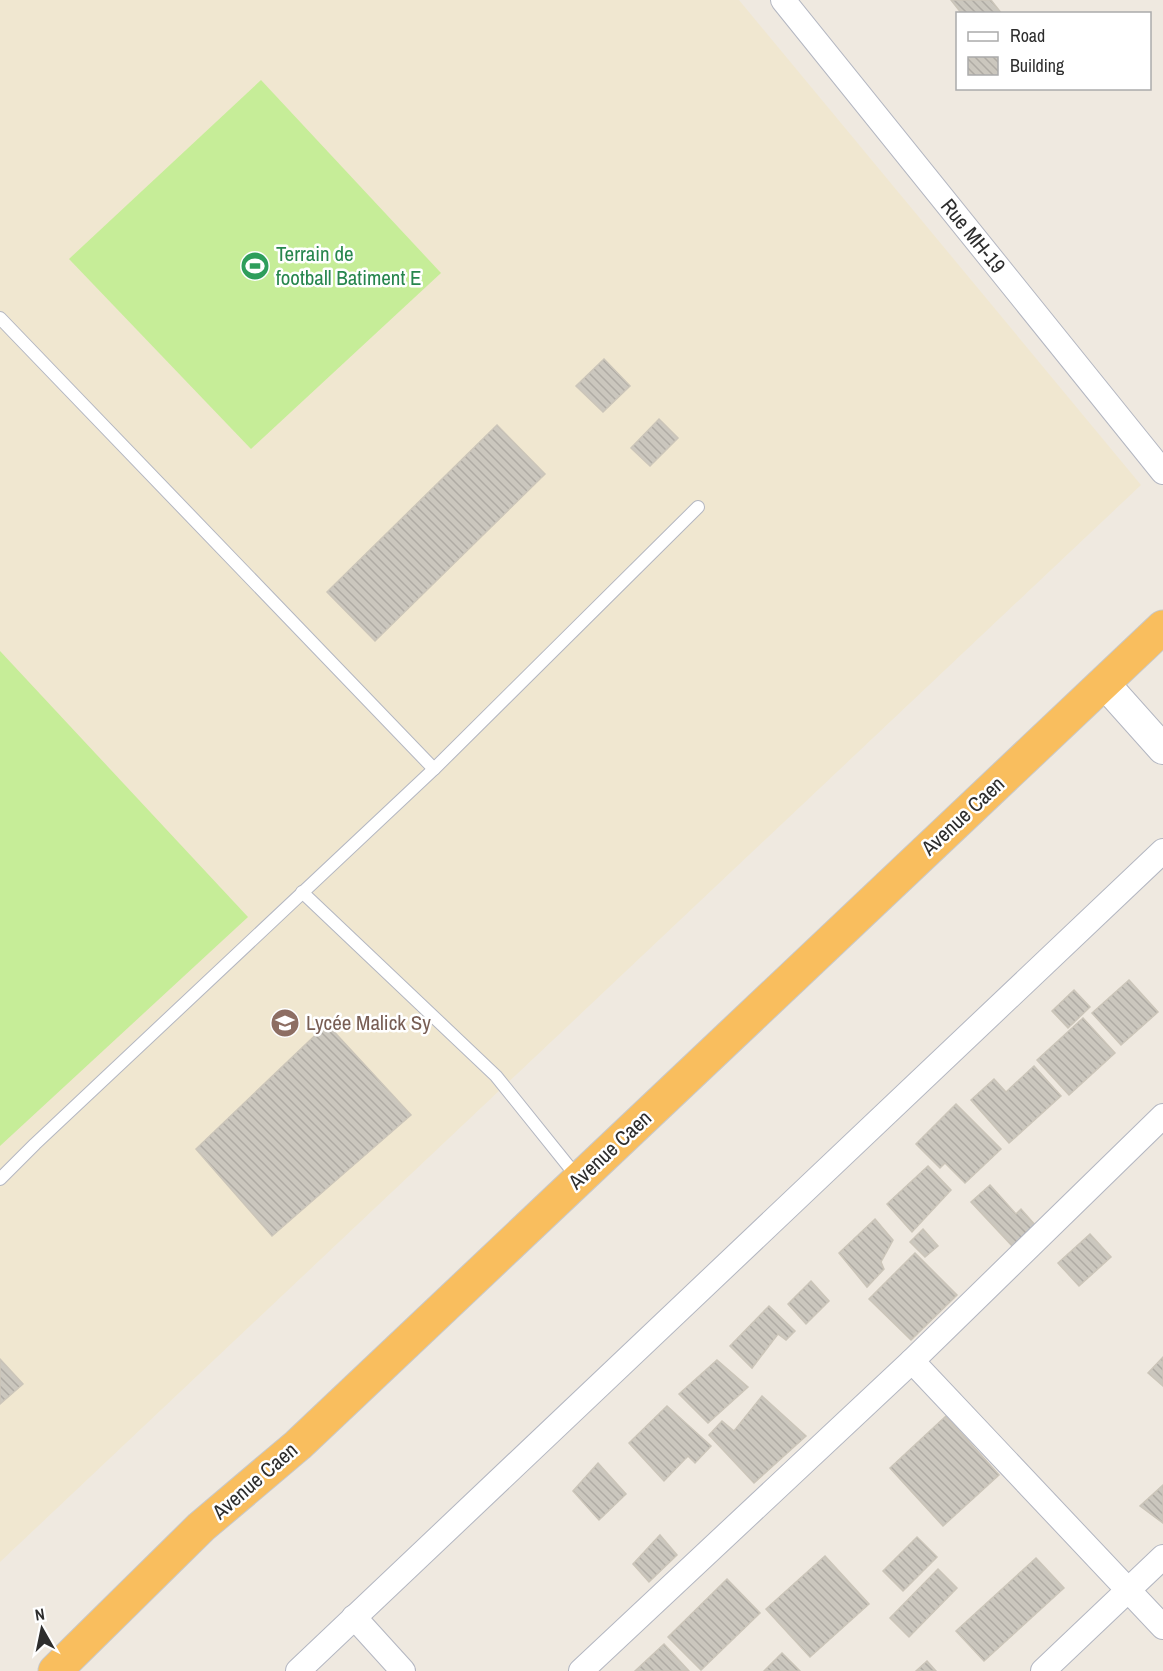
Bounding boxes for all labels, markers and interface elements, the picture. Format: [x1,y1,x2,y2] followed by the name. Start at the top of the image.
[956,12,1151,90] legend
[1010,23,1045,48] text: Road
[1010,53,1065,78] text: Building
[934,192,1012,279] street label: Rue MH-19
[276,239,422,292] place label: Terrain de football Batiment E
[239,250,271,282] sports icon: Terrain de football Batiment E
[914,770,1011,862] street label: Avenue Caen
[269,1007,301,1039] school or university icon: Lycée Malick Sy
[306,1008,431,1037] place label: Lycée Malick Sy
[561,1104,658,1196] street label: Avenue Caen
[205,1436,303,1526] street label: Avenue Caen
[12,1599,72,1659] north arrow
[33,1603,46,1626] text: N

